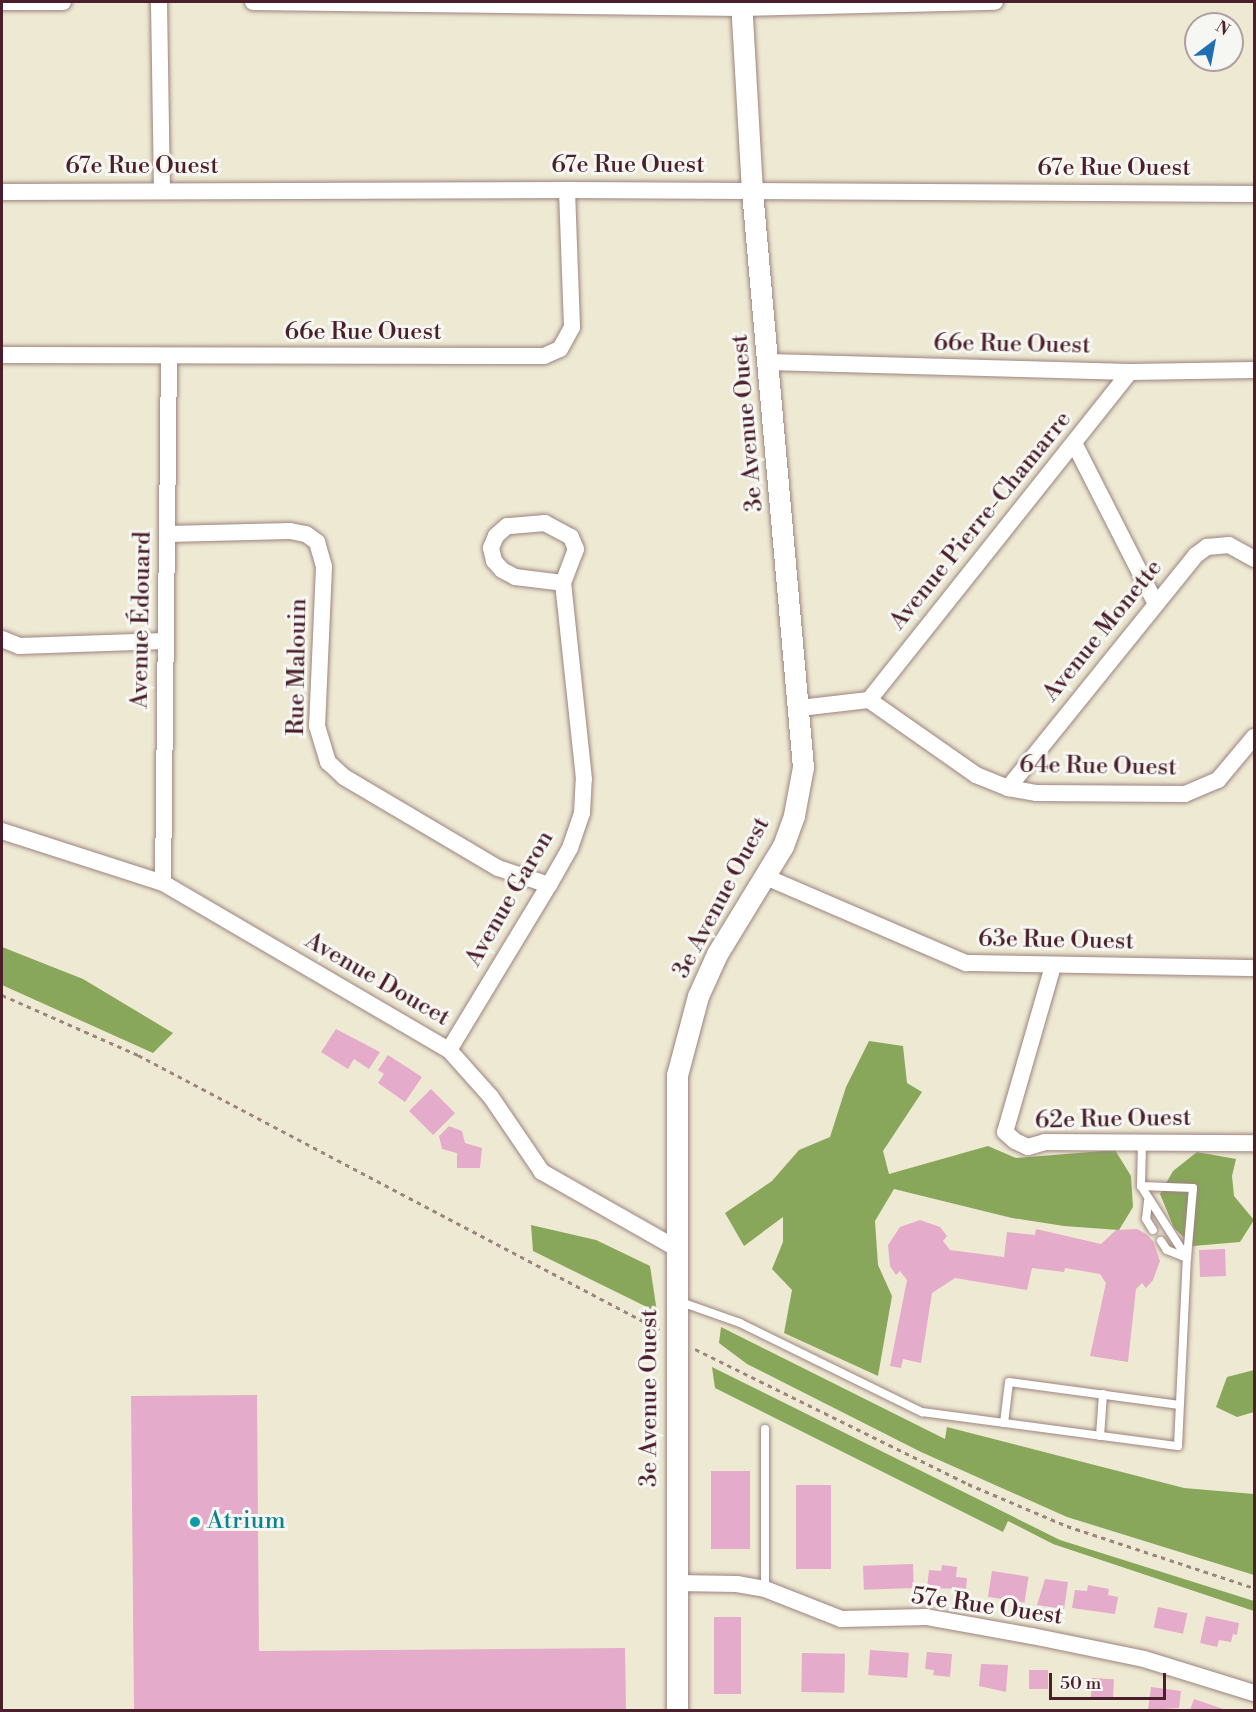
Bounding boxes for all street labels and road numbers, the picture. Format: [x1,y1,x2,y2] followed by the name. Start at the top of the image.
[551,152,705,180] street label: 67e Rue Ouest
[65,153,219,181] street label: 67e Rue Ouest
[1037,155,1191,183] street label: 67e Rue Ouest
[284,319,442,347] street label: 66e Rue Ouest
[933,329,1091,361] street label: 66e Rue Ouest
[726,333,770,513] street label: 3e Avenue Ouest
[884,406,1078,636] street label: Avenue Pierre-Chamarre
[126,531,158,709] street label: Avenue Édouard
[1037,554,1169,708] street label: Avenue Monette
[282,598,314,736] street label: Rue Malouin
[1019,751,1177,783] street label: 64e Rue Ouest
[667,813,777,983] street label: 3e Avenue Ouest
[460,826,560,972] street label: Avenue Garon
[978,925,1134,957] street label: 63e Rue Ouest
[299,927,455,1033] street label: Avenue Doucet
[1035,1104,1191,1136] street label: 62e Rue Ouest
[636,1309,664,1487] street label: 3e Avenue Ouest
[909,1582,1065,1632] street label: 57e Rue Ouest

